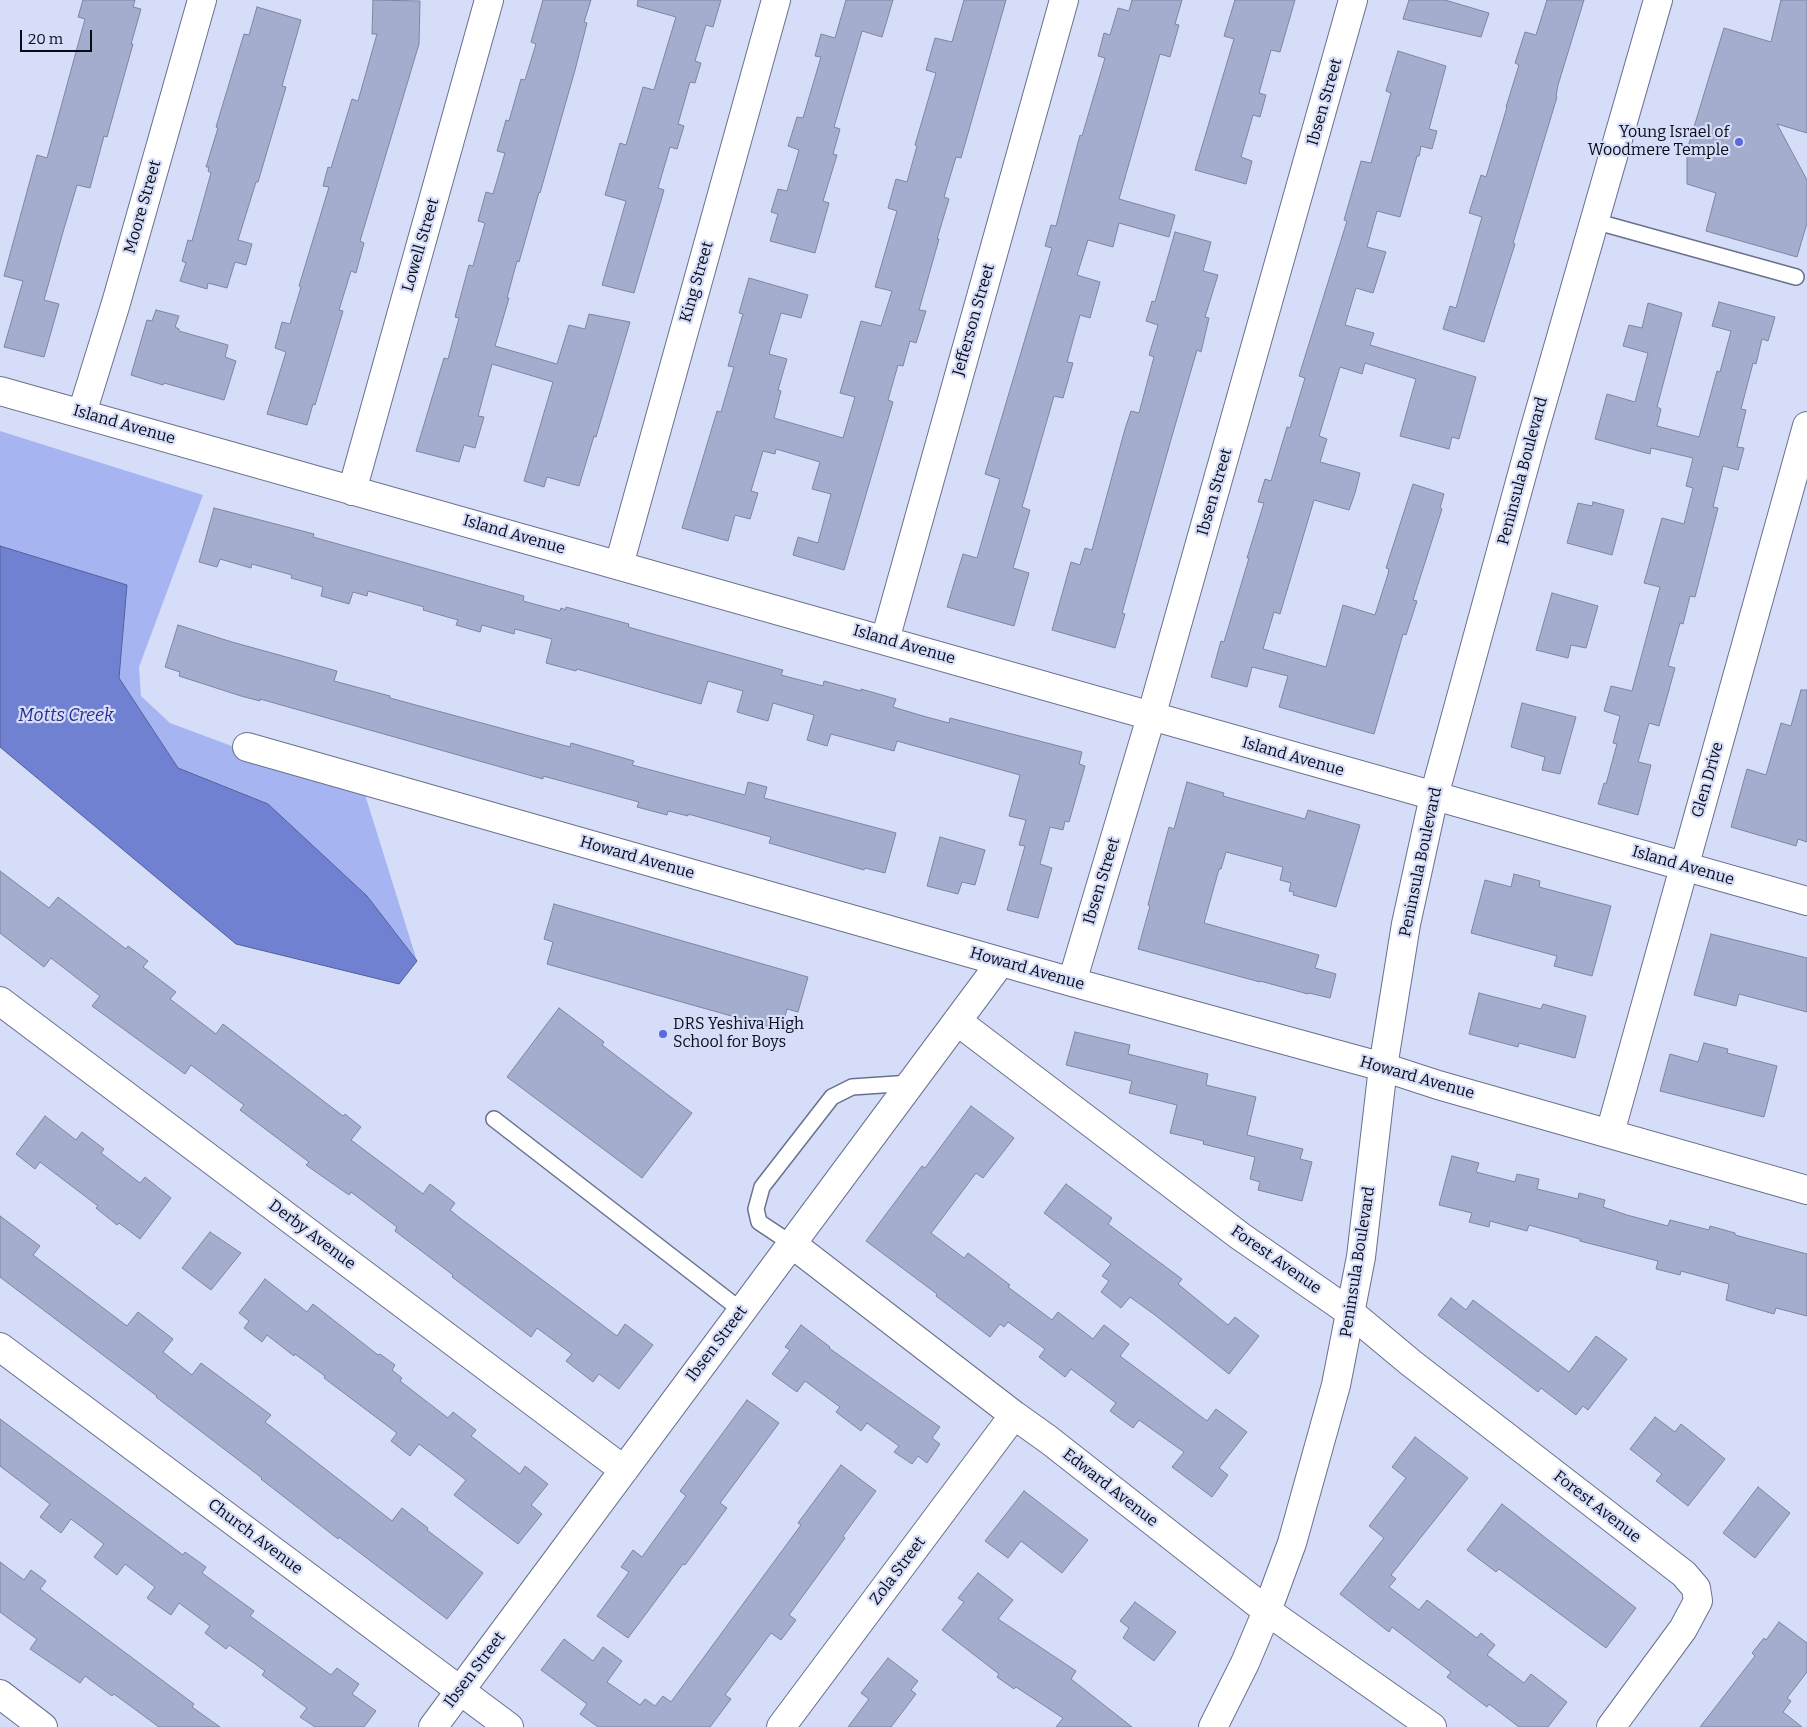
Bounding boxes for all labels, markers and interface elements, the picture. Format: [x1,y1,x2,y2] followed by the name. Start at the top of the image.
[22,20,95,52] scale bar
[28,30,63,48] text: 20 m
[1303,56,1347,148] street label: Ibsen Street
[1588,123,1729,161] place label: Young Israel of Woodmere Temple
[1733,136,1745,148] marker: Young Israel of Woodmere Temple
[121,158,165,256] street label: Moore Street
[398,196,444,294] street label: Lowell Street
[676,239,718,325] street label: King Street
[949,262,999,378] street label: Jefferson Street
[1494,395,1552,547] street label: Peninsula Boulevard
[71,401,177,449] street label: Island Avenue
[1193,446,1237,538] street label: Ibsen Street
[461,511,567,559] street label: Island Avenue
[851,621,957,669] street label: Island Avenue
[18,705,114,727] water label: Motts Creek
[1240,733,1346,781] street label: Island Avenue
[1688,740,1728,820] street label: Glen Drive
[1396,786,1446,938] street label: Peninsula Boulevard
[578,832,696,884] street label: Howard Avenue
[1080,835,1124,927] street label: Ibsen Street
[1630,842,1736,890] street label: Island Avenue
[968,943,1086,995] street label: Howard Avenue
[673,1015,804,1053] place label: DRS Yeshiva High School for Boys
[657,1028,669,1040] marker: DRS Yeshiva High School for Boys
[1358,1052,1476,1104] street label: Howard Avenue
[1337,1185,1379,1339] street label: Peninsula Boulevard
[265,1196,359,1274] street label: Derby Avenue
[1227,1222,1325,1298] street label: Forest Avenue
[682,1302,752,1386] street label: Ibsen Street
[1058,1445,1162,1531] street label: Edward Avenue
[1549,1467,1645,1547] street label: Forest Avenue
[204,1495,306,1579] street label: Church Avenue
[866,1533,930,1609] street label: Zola Street
[440,1628,510,1712] street label: Ibsen Street

